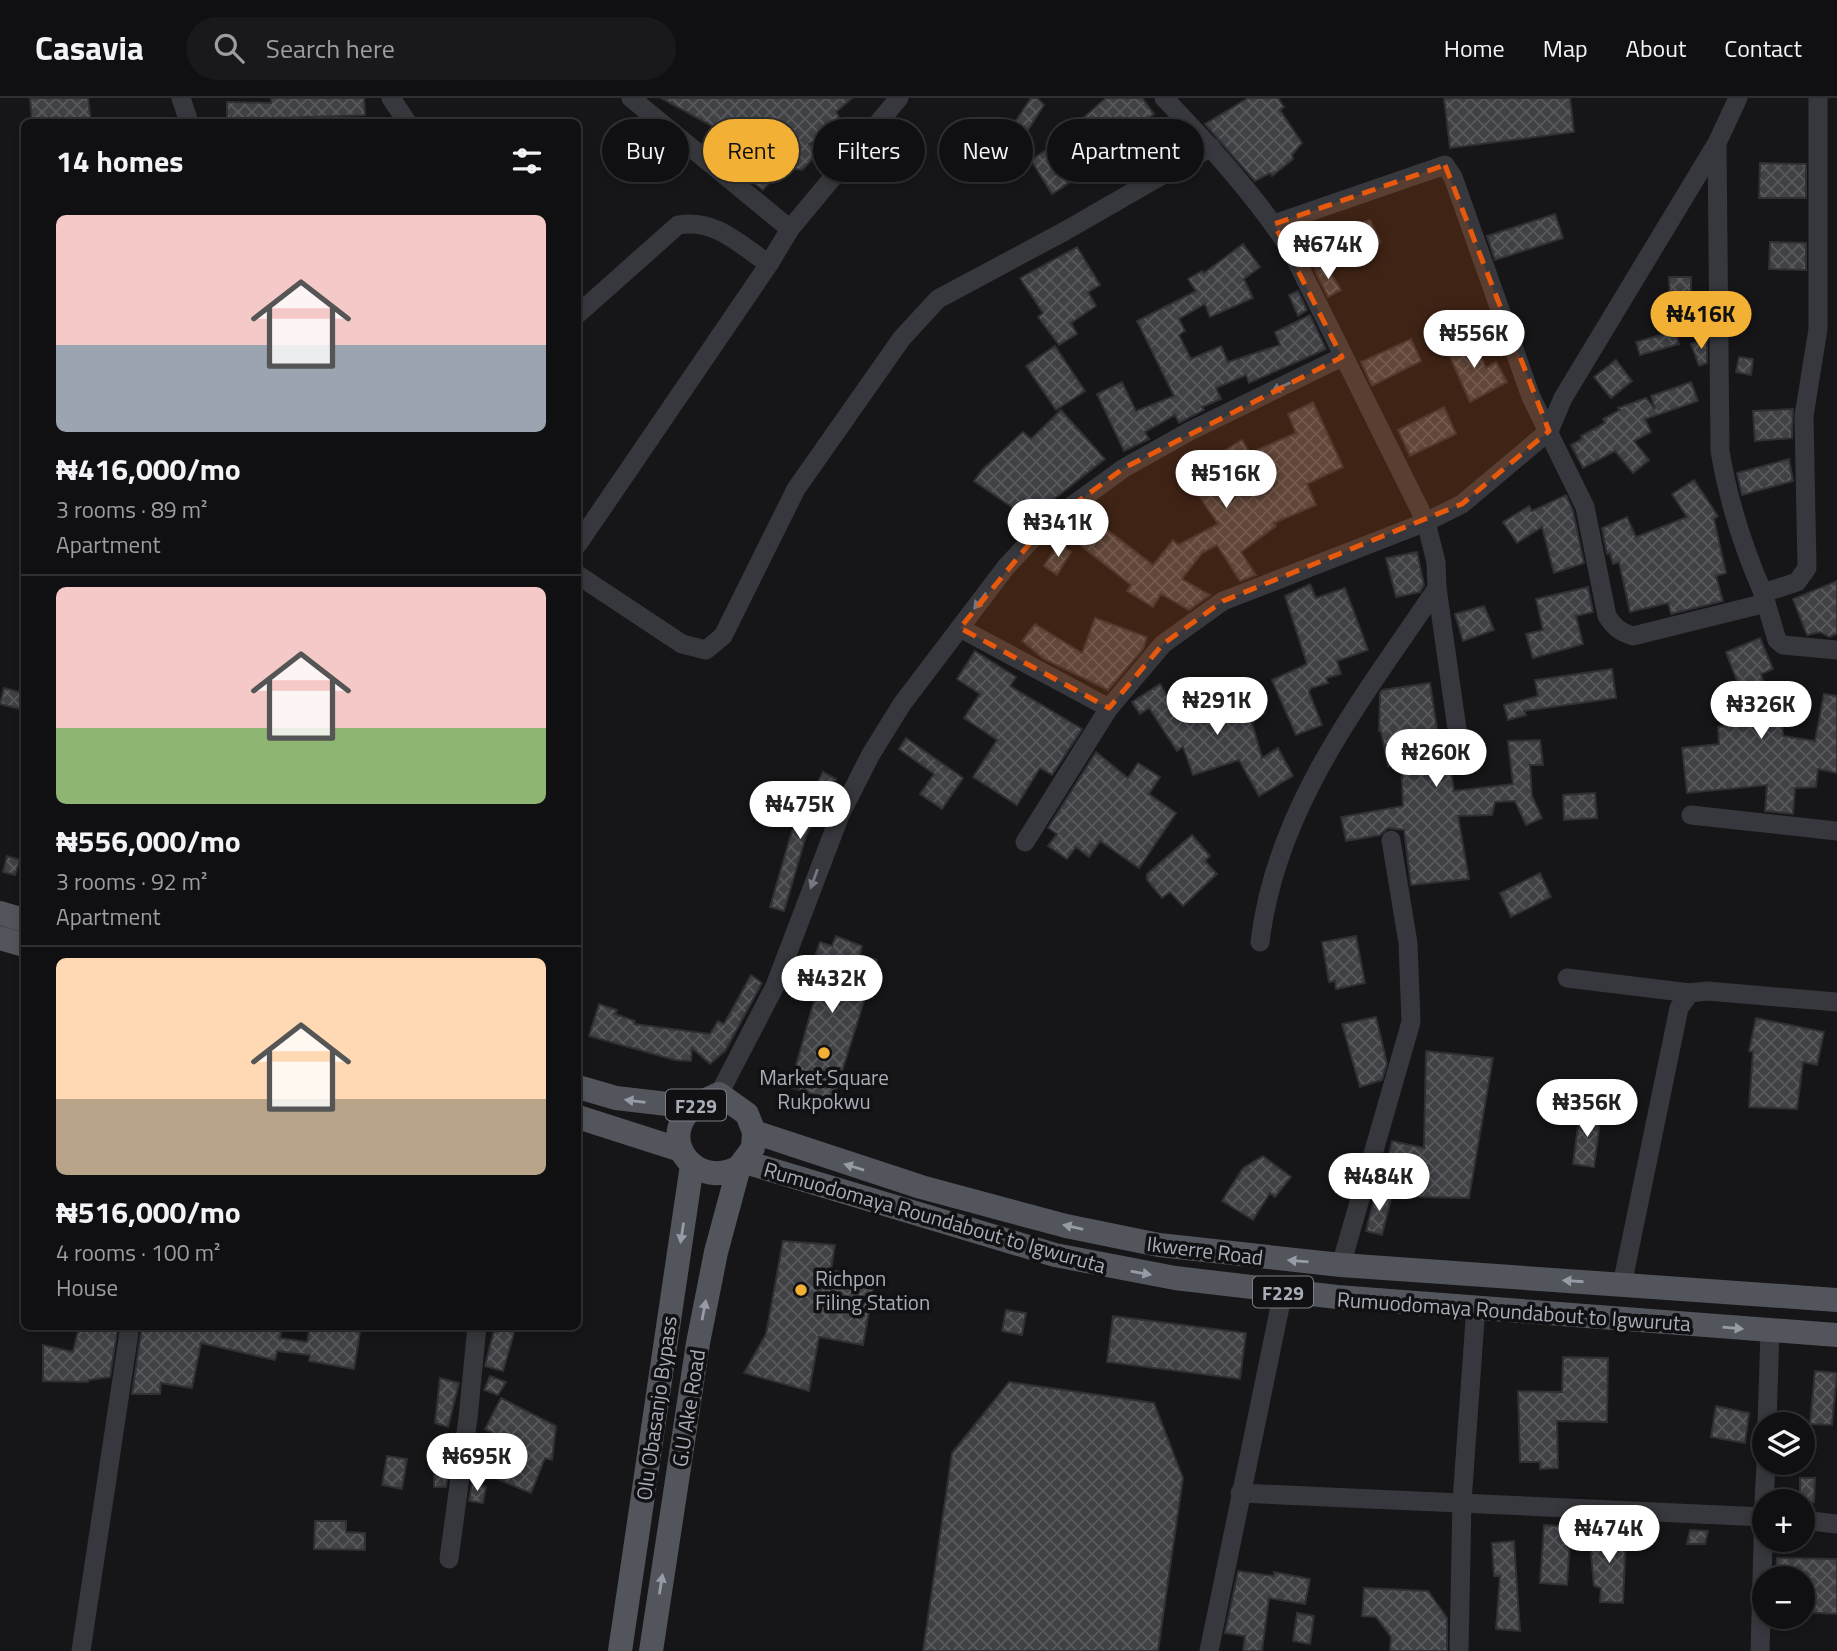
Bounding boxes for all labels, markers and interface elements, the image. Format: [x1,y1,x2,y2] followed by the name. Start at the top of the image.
[186,17,676,80] search box
[35,23,144,73] text: Casavia
[210,29,248,67] icon: search
[266,29,395,68] text: Search here
[1444,30,1505,66] text: Home
[1543,30,1588,66] text: Map
[1626,30,1686,66] text: About
[1724,30,1802,66] text: Contact
[602,119,689,182] chip: Buy
[703,119,799,182] chip: Rent
[813,119,925,182] chip: Filters
[939,119,1033,182] chip: New
[1047,119,1204,182] chip: Apartment
[56,138,183,184] text: 14 homes
[508,142,546,180] icon: filters
[1279,222,1377,281] pin: ₦674K
[1294,226,1362,261] text: ₦674K
[238,261,364,387] icon: home
[1652,292,1750,351] pin: ₦416K
[1667,296,1735,331] text: ₦416K
[1425,310,1523,370] pin: ₦556K
[1440,315,1508,350] text: ₦556K
[1271,381,1291,393] one-way arrow
[56,446,241,492] text: ₦416,000/mo
[1177,450,1275,510] pin: ₦516K
[1192,455,1260,490] text: ₦516K
[56,492,207,527] text: 3 rooms · 89 m²
[1009,500,1107,559] pin: ₦341K
[1024,504,1092,539] text: ₦341K
[56,527,161,562] text: Apartment
[973,592,987,610] one-way arrow
[238,633,364,759] icon: home
[1168,678,1266,737] pin: ₦291K
[1183,682,1251,717] text: ₦291K
[1712,682,1810,741] pin: ₦326K
[1727,686,1795,721] text: ₦326K
[1387,730,1485,789] pin: ₦260K
[1402,734,1470,769] text: ₦260K
[751,782,849,841] pin: ₦475K
[766,786,834,821] text: ₦475K
[56,818,241,864] text: ₦556,000/mo
[56,864,207,899] text: 3 rooms · 92 m²
[809,869,820,890] one-way arrow
[56,899,161,934] text: Apartment
[783,956,881,1015] pin: ₦432K
[798,960,866,995] text: ₦432K
[238,1004,364,1130] icon: home
[816,1045,832,1061] marker: Market Square Rukpokwu
[759,1061,889,1117] place label: Market Square Rukpokwu
[1538,1080,1636,1139] pin: ₦356K
[1553,1084,1621,1119] text: ₦356K
[666,1090,726,1121] road number: F229
[624,1095,646,1106] one-way arrow
[760,1153,1110,1281] street label: Rumuodomaya Roundabout to Igwuruta
[1330,1154,1428,1213] pin: ₦484K
[1345,1158,1413,1193] text: ₦484K
[843,1161,864,1171] one-way arrow
[56,1189,241,1235] text: ₦516,000/mo
[676,1222,687,1244] one-way arrow
[1062,1222,1084,1233] one-way arrow
[1145,1227,1265,1273] street label: Ikwerre Road
[56,1235,220,1270] text: 4 rooms · 100 m²
[1286,1255,1308,1266] one-way arrow
[815,1262,930,1318] place label: Richpon Filing Station
[1130,1267,1152,1278] one-way arrow
[56,1270,118,1305] text: House
[1562,1275,1584,1286] one-way arrow
[1253,1276,1313,1308] road number: F229
[793,1282,809,1298] marker: Richpon Filing Station
[1336,1283,1692,1339] street label: Rumuodomaya Roundabout to Igwuruta
[699,1299,710,1321] one-way arrow
[627,1314,685,1502] street label: Olu Obasanjo Bypass
[1722,1323,1744,1334] one-way arrow
[663,1347,713,1469] street label: G.U Ake Road
[1752,1412,1815,1629] map controls
[1752,1412,1815,1475] button: layers
[428,1434,526,1493] pin: ₦695K
[443,1438,511,1473] text: ₦695K
[1752,1489,1815,1552] button: +
[1560,1506,1658,1565] pin: ₦474K
[1575,1510,1643,1545] text: ₦474K
[1752,1566,1815,1629] button: −
[656,1572,667,1594] one-way arrow

